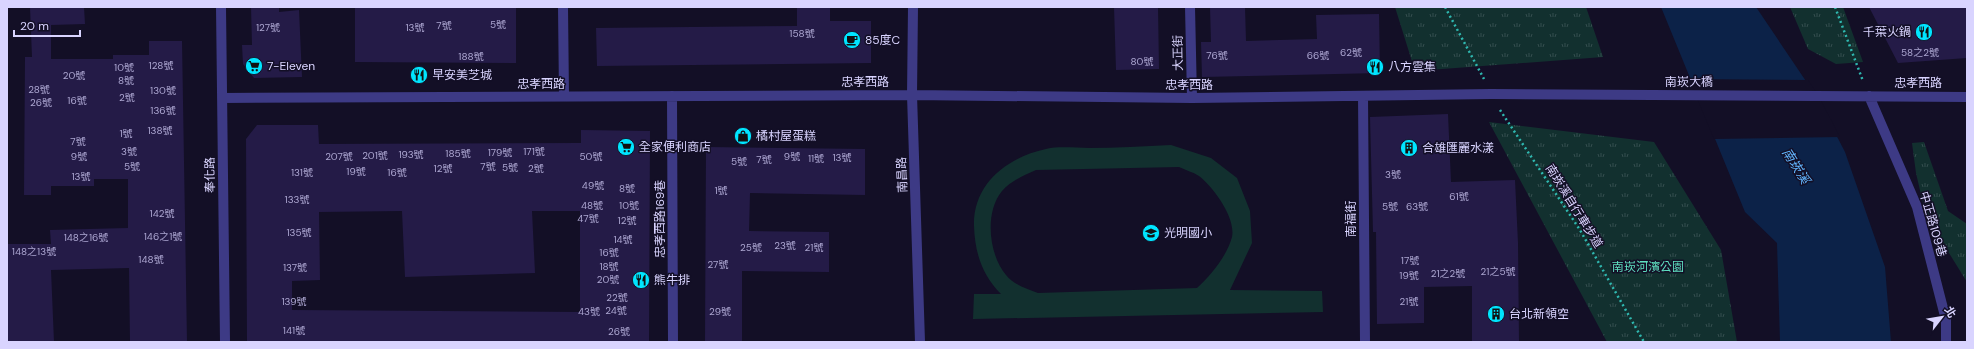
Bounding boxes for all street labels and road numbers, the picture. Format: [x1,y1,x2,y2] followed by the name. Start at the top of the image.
[1170,35,1186,71] street label: 大正街
[841,74,889,90] street label: 忠孝西路
[1665,74,1713,90] street label: 南崁大橋
[1894,75,1942,91] street label: 忠孝西路
[517,76,565,92] street label: 忠孝西路
[1165,77,1213,93] street label: 忠孝西路
[202,157,218,193] street label: 奉化路
[893,157,911,193] street label: 南昌路
[1542,161,1606,251] street label: 南崁溪自行車步道
[652,180,668,258] street label: 忠孝西路169巷
[1916,189,1950,259] street label: 中正路109巷
[1343,201,1359,237] street label: 南福街

